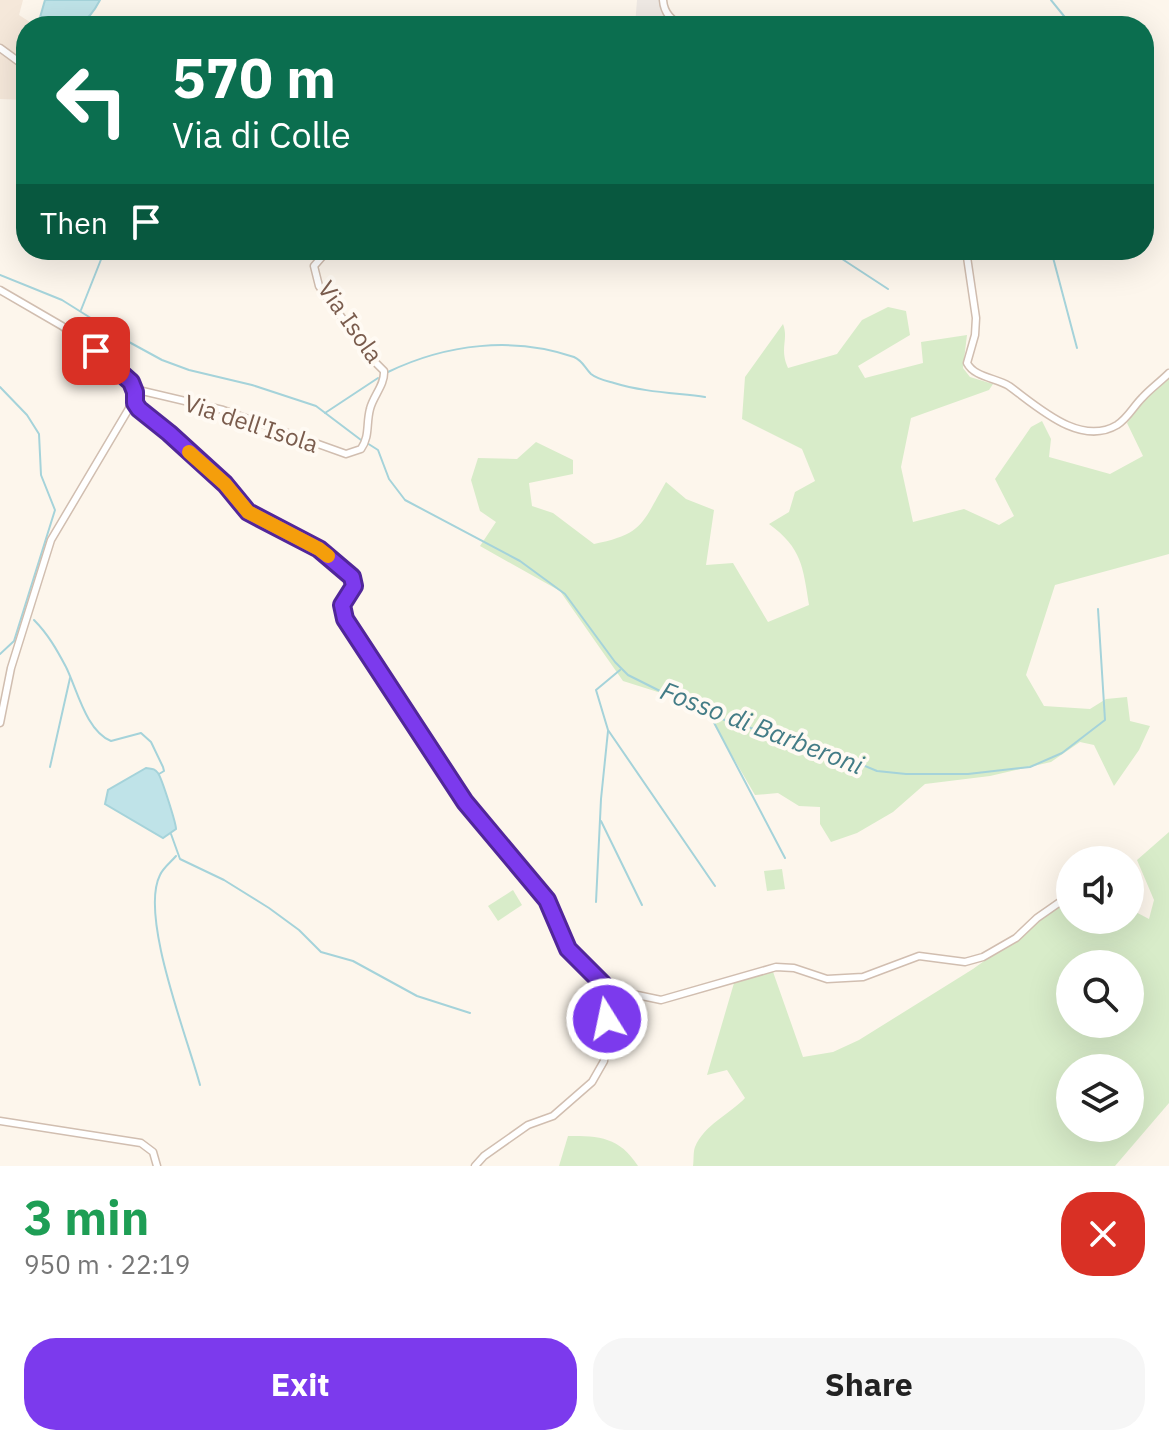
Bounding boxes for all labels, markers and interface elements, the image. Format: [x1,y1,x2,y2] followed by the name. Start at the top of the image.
[172,41,336,113] text: 570 m
[40,48,144,152] icon: left
[172,111,351,158] text: Via di Colle
[124,200,168,244] icon: arrive
[40,203,108,242] text: Then
[311,274,391,369] street label: Via Isola
[62,317,130,385] pin
[74,329,118,373] icon: arrive
[180,386,323,460] street label: Via dell'Isola
[656,673,869,781] water label: Fosso di Barberoni
[1056,846,1144,1142] map controls
[1056,846,1144,934] button: sound
[1056,950,1144,1038] button: search
[565,977,649,1061] position arrow
[1056,1054,1144,1142] button: layers
[24,1186,149,1248] text: 3 min
[1061,1192,1145,1276] button: close
[24,1247,190,1281] text: 950 m · 22:19
[24,1338,577,1430] button: Exit
[593,1338,1145,1430] button: Share

